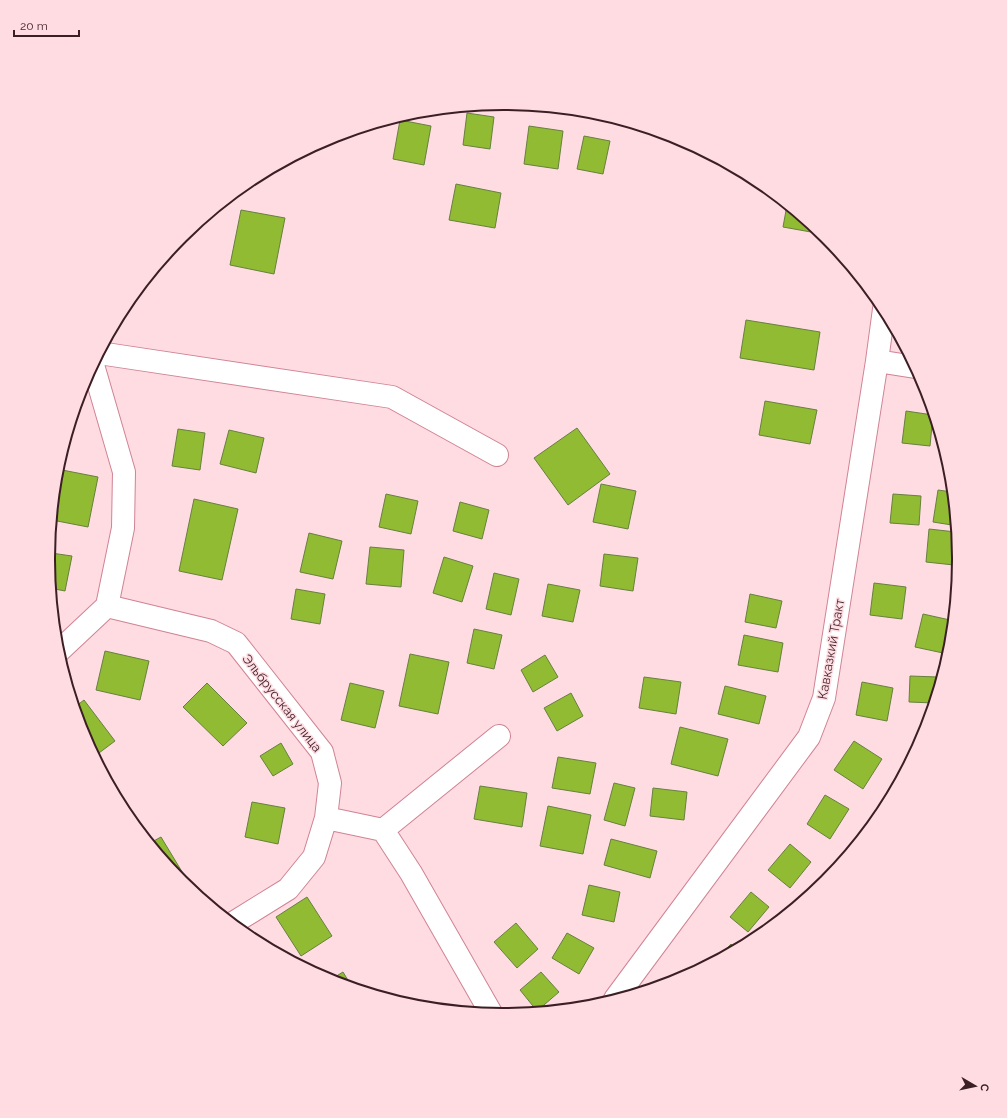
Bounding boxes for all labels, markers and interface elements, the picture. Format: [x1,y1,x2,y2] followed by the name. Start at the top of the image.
[14,12,79,38] scale bar
[20,19,48,33] text: 20 m
[815,597,847,701] street label: Кавказкий Тракт
[239,651,325,755] street label: Эльбрусская улица
[955,1066,995,1106] north arrow
[977,1083,991,1093] text: С

